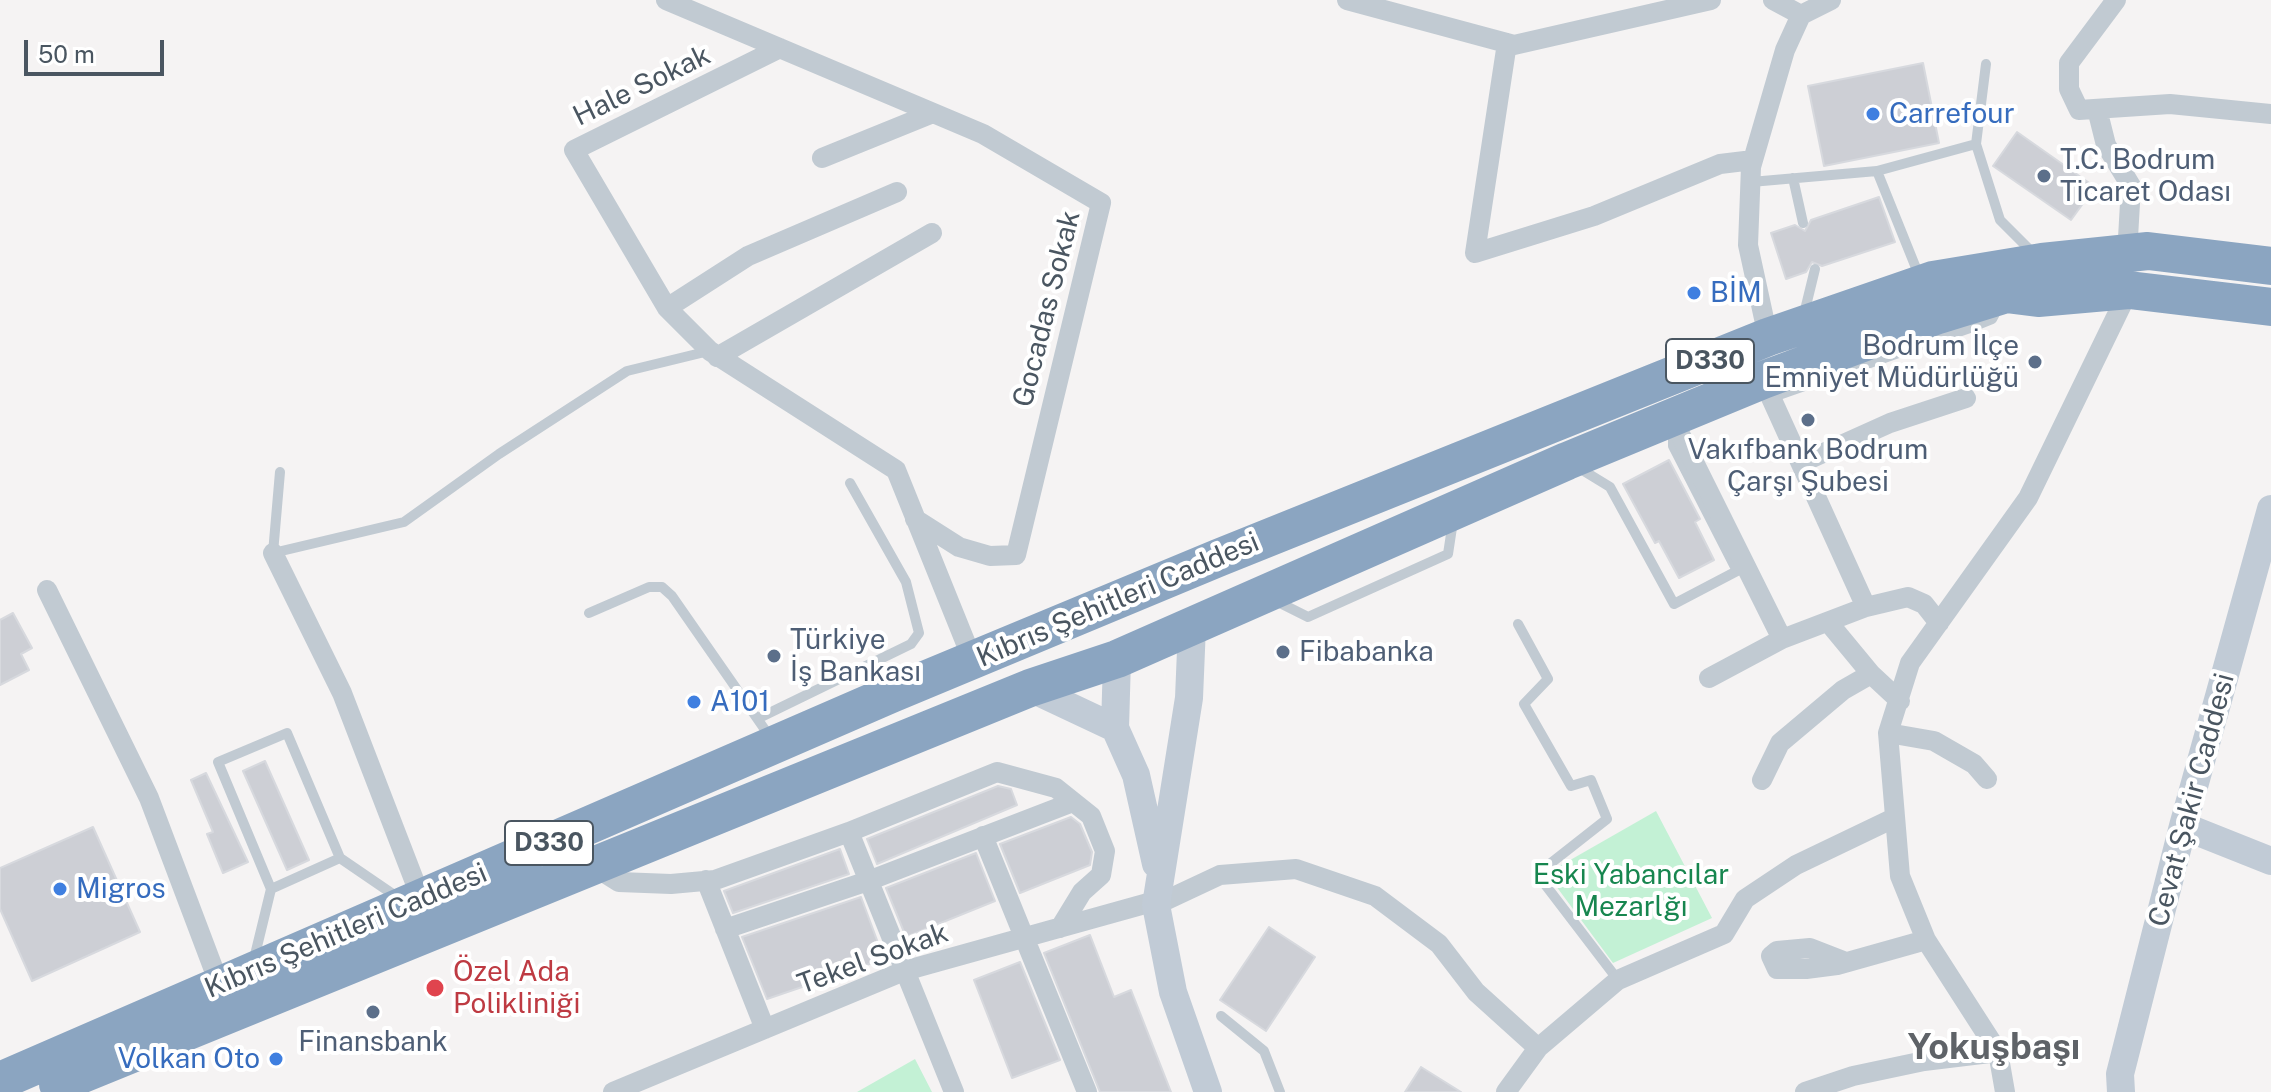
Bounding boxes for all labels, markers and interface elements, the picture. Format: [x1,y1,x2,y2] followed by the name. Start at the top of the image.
[28,24,168,74] scale bar
[568,38,716,134] street label: Hale Sokak
[38,40,95,68] text: 50 m
[1889,97,2015,131] place label: Carrefour
[1864,105,1882,123] marker: Carrefour
[2060,143,2231,209] place label: T.C. Bodrum Ticaret Odası
[2035,167,2053,185] marker: T.C. Bodrum Ticaret Odası
[1006,207,1088,411] street label: Gocadas Sokak
[1710,276,1762,310] place label: BİM
[1685,284,1703,302] marker: BİM
[1764,329,2019,395] place label: Bodrum İlçe Emniyet Müdürlüğü
[1666,339,1754,383] road number: D330
[2026,353,2044,371] marker: Bodrum İlçe Emniyet Müdürlüğü
[1799,411,1817,429] marker: Vakıfbank Bodrum Çarşı Şubesi
[1688,433,1928,499] place label: Vakıfbank Bodrum Çarşı Şubesi
[972,525,1264,675] street label: Kıbrıs Şehitleri Caddesi
[790,623,921,689] place label: Türkiye İş Bankası
[1299,635,1434,669] place label: Fibabanka
[1274,643,1292,661] marker: Fibabanka
[765,647,783,665] marker: Türkiye İş Bankası
[2142,670,2242,930] street label: Cevat Şakir Caddesi
[710,685,770,719] place label: A101
[685,693,703,711] marker: A101
[505,821,593,865] road number: D330
[200,856,492,1006] street label: Kıbrıs Şehitleri Caddesi
[1533,858,1729,924] park label: Eski Yabancılar Mezarlğı
[76,872,166,906] place label: Migros
[51,880,69,898] marker: Migros
[793,916,953,1002] street label: Tekel Sokak
[453,955,580,1021] place label: Özel Ada Polikliniği
[424,977,446,999] marker: Özel Ada Polikliniği
[364,1003,382,1021] marker: Finansbank
[298,1025,448,1059] place label: Finansbank
[1908,1026,2080,1070] district label: Yokuşbaşı
[118,1042,260,1076] place label: Volkan Oto
[267,1050,285,1068] marker: Volkan Oto

